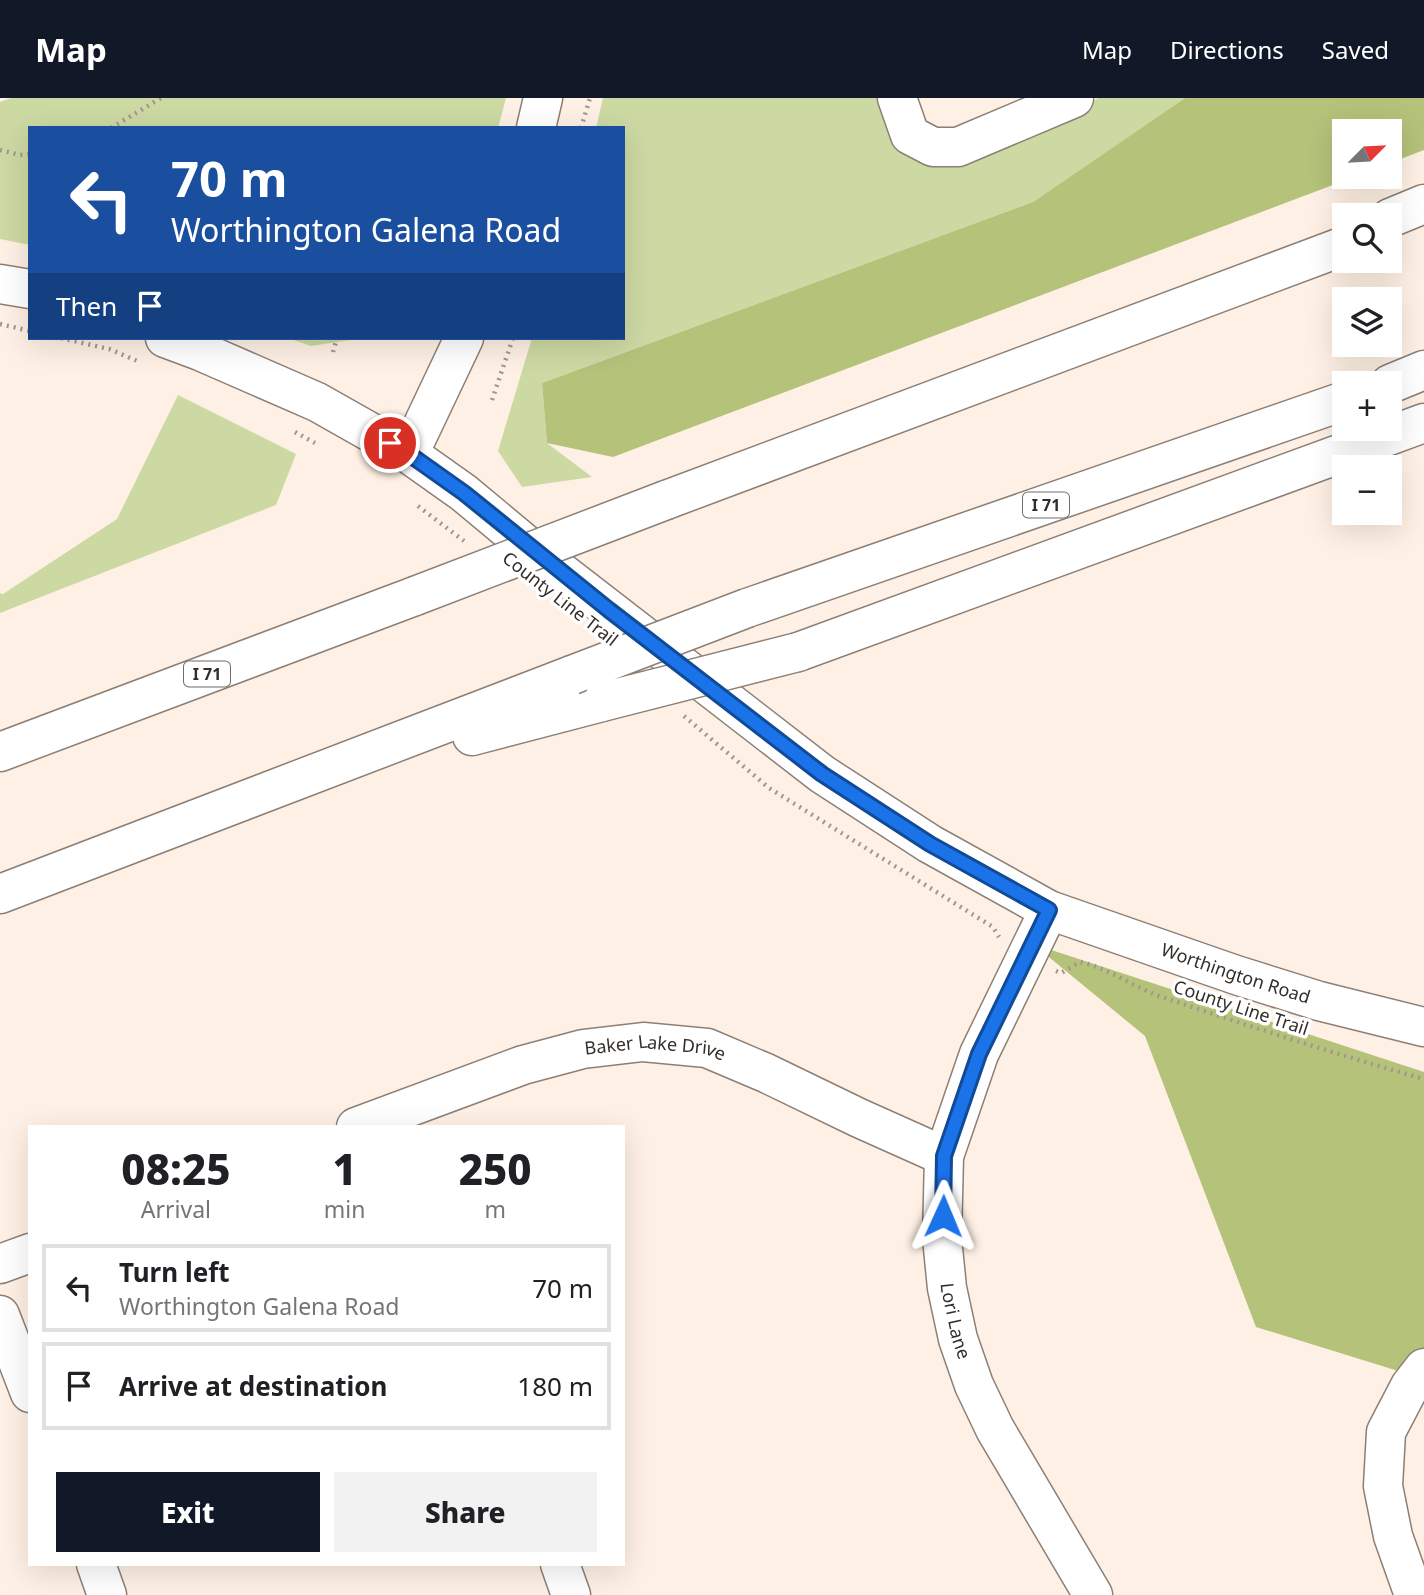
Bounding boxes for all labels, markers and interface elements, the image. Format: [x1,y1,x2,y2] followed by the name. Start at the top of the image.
[35,27,107,72] text: Map
[1082,33,1132,66] text: Map
[1170,33,1284,66] text: Directions
[1322,33,1389,66] text: Saved
[1332,119,1402,189] north arrow
[1332,119,1402,525] map controls
[171,145,288,211] text: 70 m
[56,154,147,245] icon: left
[1332,203,1402,273] button: search
[171,208,561,251] text: Worthington Galena Road
[131,287,169,325] icon: arrive
[1332,287,1402,357] button: layers
[56,288,117,324] text: Then
[1332,371,1402,441] button: +
[360,413,420,473] pin
[371,424,409,462] icon: arrive
[1332,455,1402,525] button: −
[1023,492,1069,518] road number: I 71
[498,546,623,651] street label: County Line Trail
[184,662,230,687] road number: I 71
[1158,937,1313,1009] street label: Worthington Road
[1171,974,1312,1040] street label: County Line Trail
[583,1029,730,1066] street label: Baker Lake Drive
[121,1140,230,1197] text: 08:25
[332,1140,357,1197] text: 1
[459,1140,532,1197] text: 250
[906,1179,980,1253] position arrow
[141,1193,211,1225] text: Arrival
[324,1193,365,1225] text: min
[484,1193,506,1225] text: m
[119,1254,230,1290] text: Turn left
[60,1269,98,1307] icon: left
[532,1270,593,1306] text: 70 m
[936,1282,977,1362] street label: Lori Lane
[119,1290,400,1322] text: Worthington Galena Road
[60,1367,98,1405] icon: arrive
[119,1368,388,1404] text: Arrive at destination
[517,1368,593,1404] text: 180 m
[56,1472,320,1552] button: Exit
[334,1472,597,1552] button: Share

